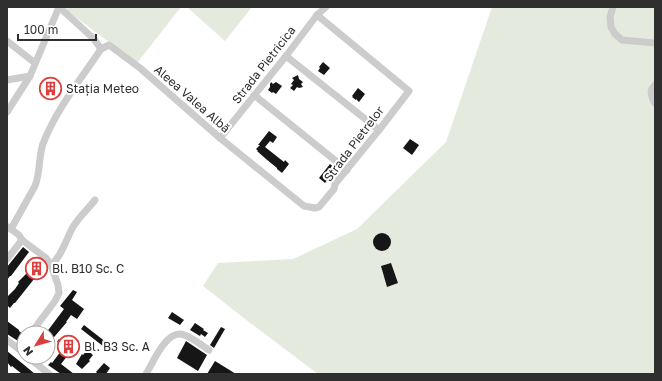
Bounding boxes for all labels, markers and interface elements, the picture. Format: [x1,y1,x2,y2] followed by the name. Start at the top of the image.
[18,16,96,42] scale bar
[24,22,58,37] text: 100 m
[229,23,299,107] street label: Strada Pietricica
[151,62,233,136] street label: Aleea Valea Albă
[38,76,64,102] building icon: Stația Meteo
[66,81,139,96] place label: Stația Meteo
[320,103,387,184] street label: Strada Pietrelor
[23,256,49,282] building icon: Bl. B10 Sc. C
[52,261,124,276] place label: Bl. B10 Sc. C
[16,325,56,365] north arrow
[56,334,82,360] building icon: Bl. B3 Sc. A
[84,339,150,354] place label: Bl. B3 Sc. A
[20,344,35,359] text: N

